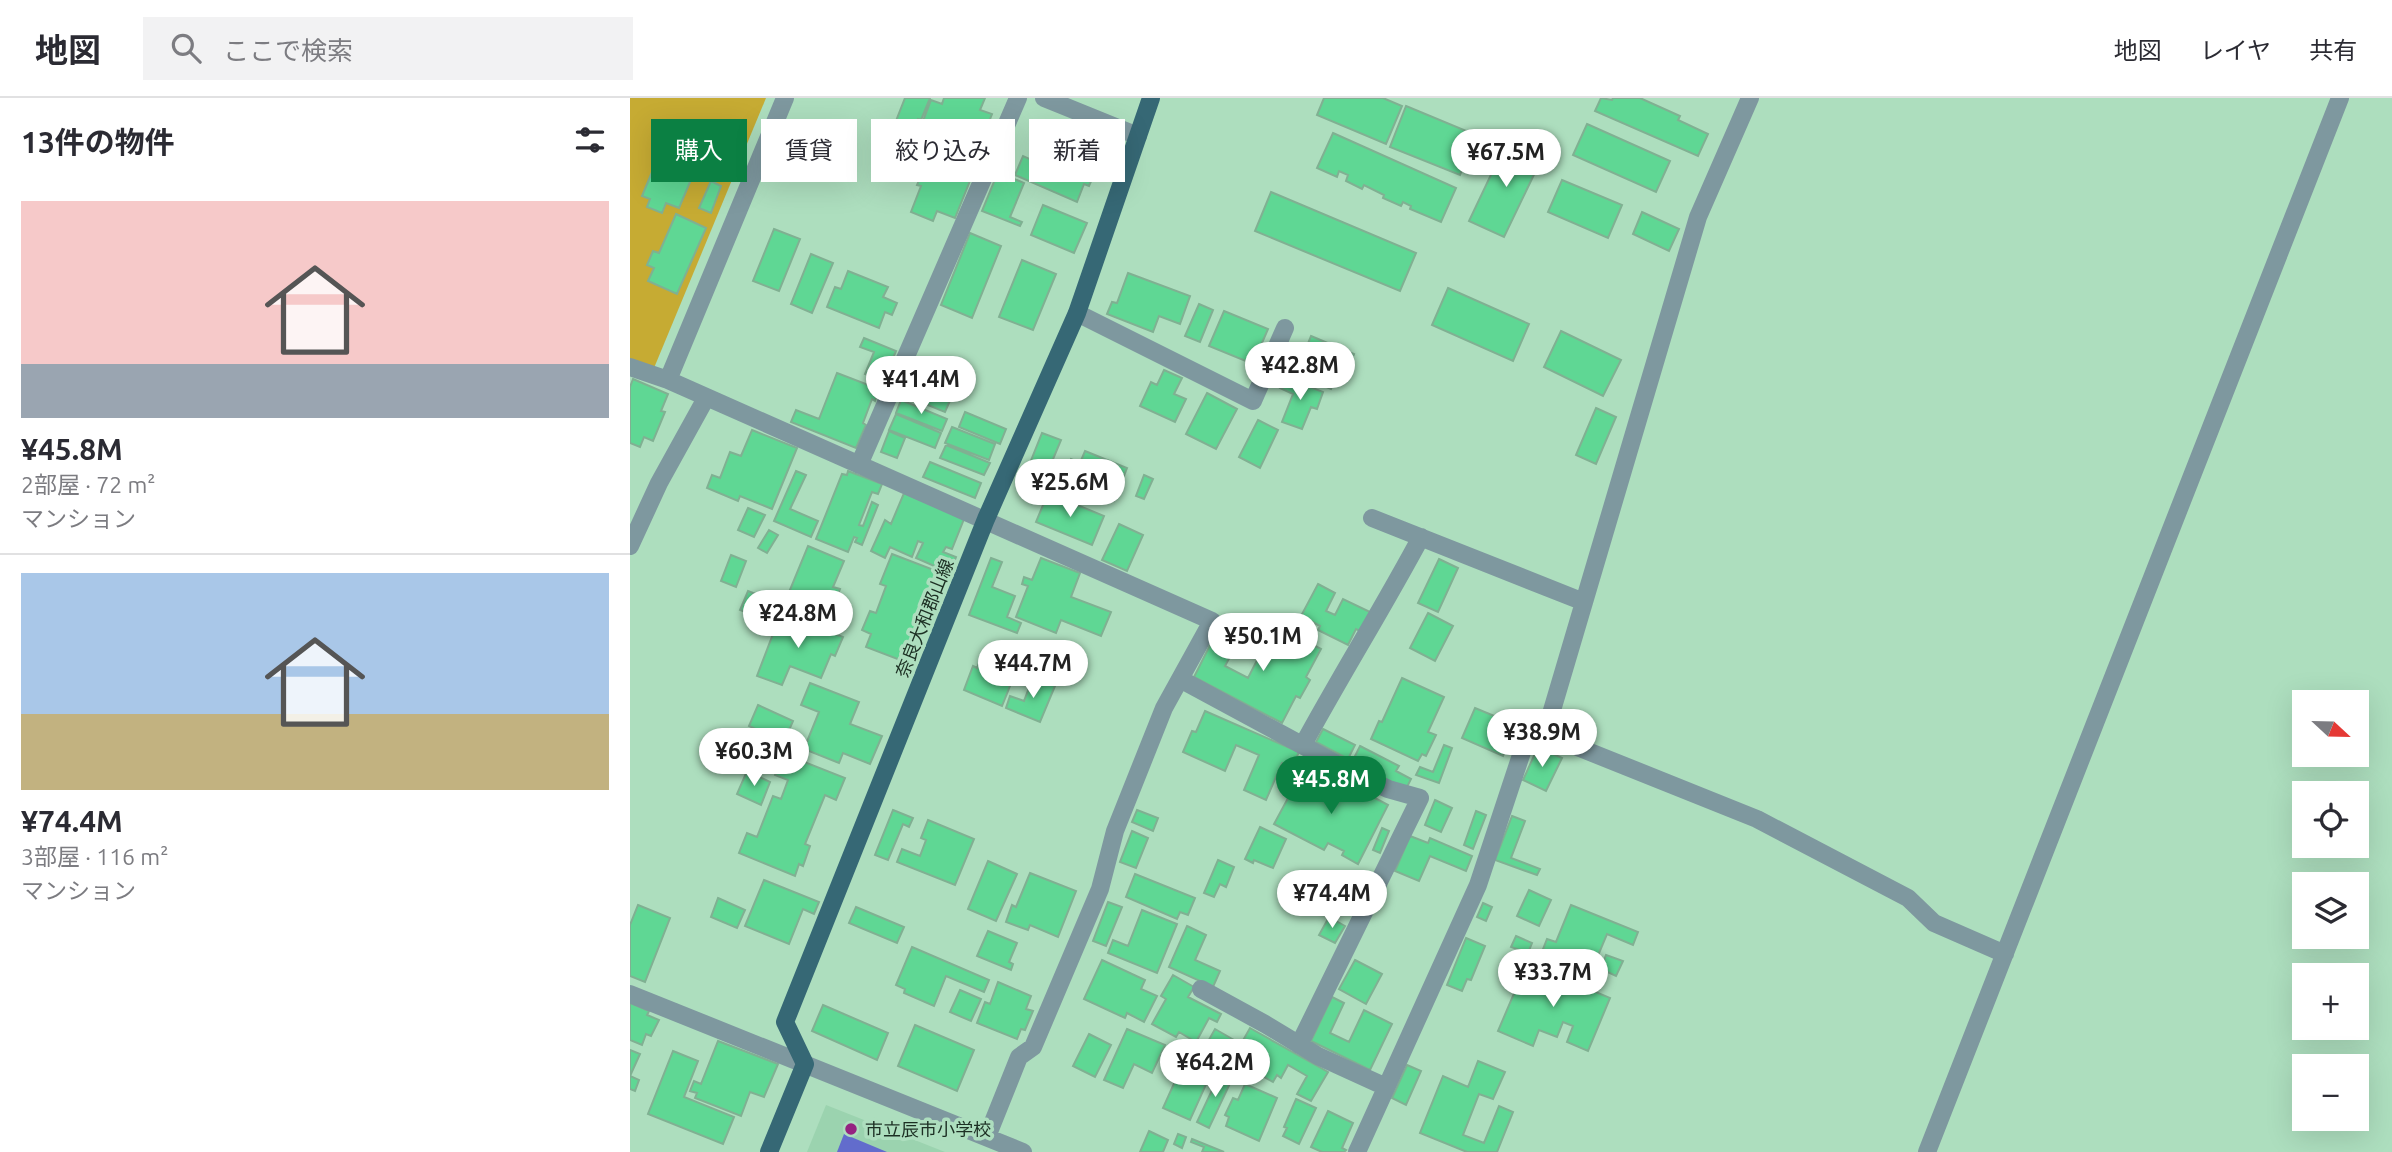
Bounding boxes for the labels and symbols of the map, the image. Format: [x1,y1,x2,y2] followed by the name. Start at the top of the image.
[1449,130,1563,189] pin: ¥67.5M
[1243,342,1357,402] pin: ¥42.8M
[864,356,978,416] pin: ¥41.4M
[1013,460,1127,519] pin: ¥25.6M
[891,556,957,680] street label: 奈良大和郡山線
[741,590,855,650] pin: ¥24.8M
[1206,614,1320,673] pin: ¥50.1M
[976,640,1090,700] pin: ¥44.7M
[2292,690,2370,766] north arrow
[1485,710,1599,769] pin: ¥38.9M
[697,728,811,788] pin: ¥60.3M
[1274,756,1388,816] pin: ¥45.8M
[1275,870,1389,930] pin: ¥74.4M
[1496,950,1610,1009] pin: ¥33.7M
[1158,1040,1272,1099] pin: ¥64.2M
[865,1119,991,1139] place label: 市立辰市小学校
[843,1121,859,1137] marker: 市立辰市小学校

